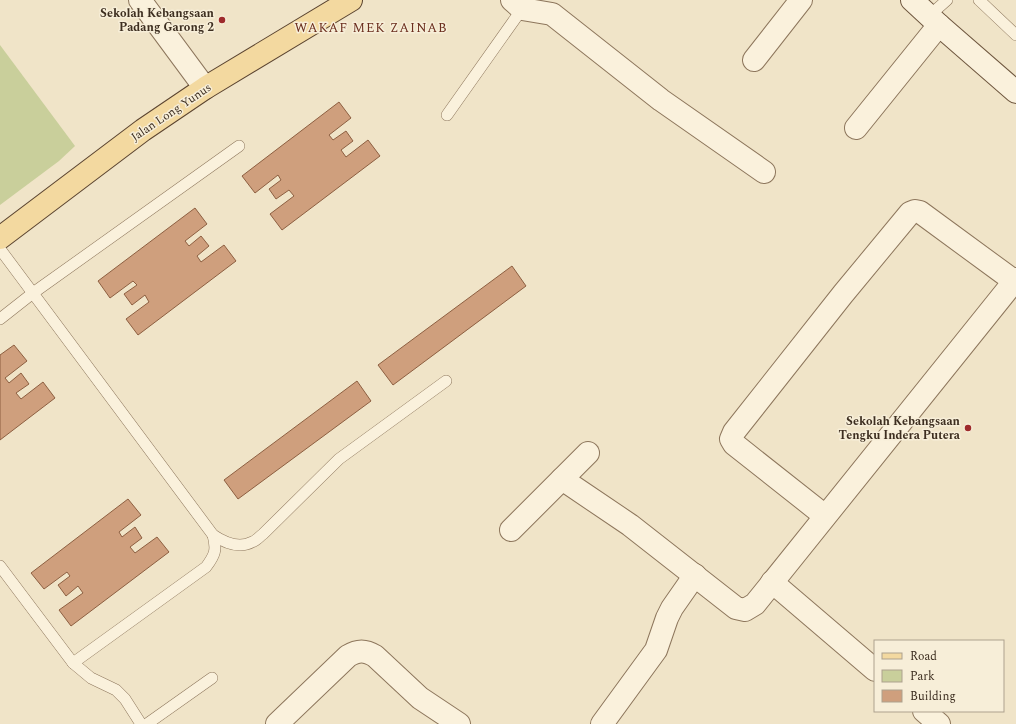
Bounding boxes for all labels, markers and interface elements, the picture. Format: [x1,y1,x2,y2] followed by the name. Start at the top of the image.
[100,4,215,37] place label: Sekolah Kebangsaan Padang Garong 2
[217,15,227,25] marker: Sekolah Kebangsaan Padang Garong 2
[295,18,447,38] district label: WAKAF MEK ZAINAB
[127,78,215,146] street label: Jalan Long Yunus
[838,412,961,445] place label: Sekolah Kebangsaan Tengku Indera Putera
[963,423,973,433] marker: Sekolah Kebangsaan Tengku Indera Putera
[874,640,1004,712] legend
[910,647,937,666] text: Road
[910,667,935,686] text: Park
[910,687,956,706] text: Building

